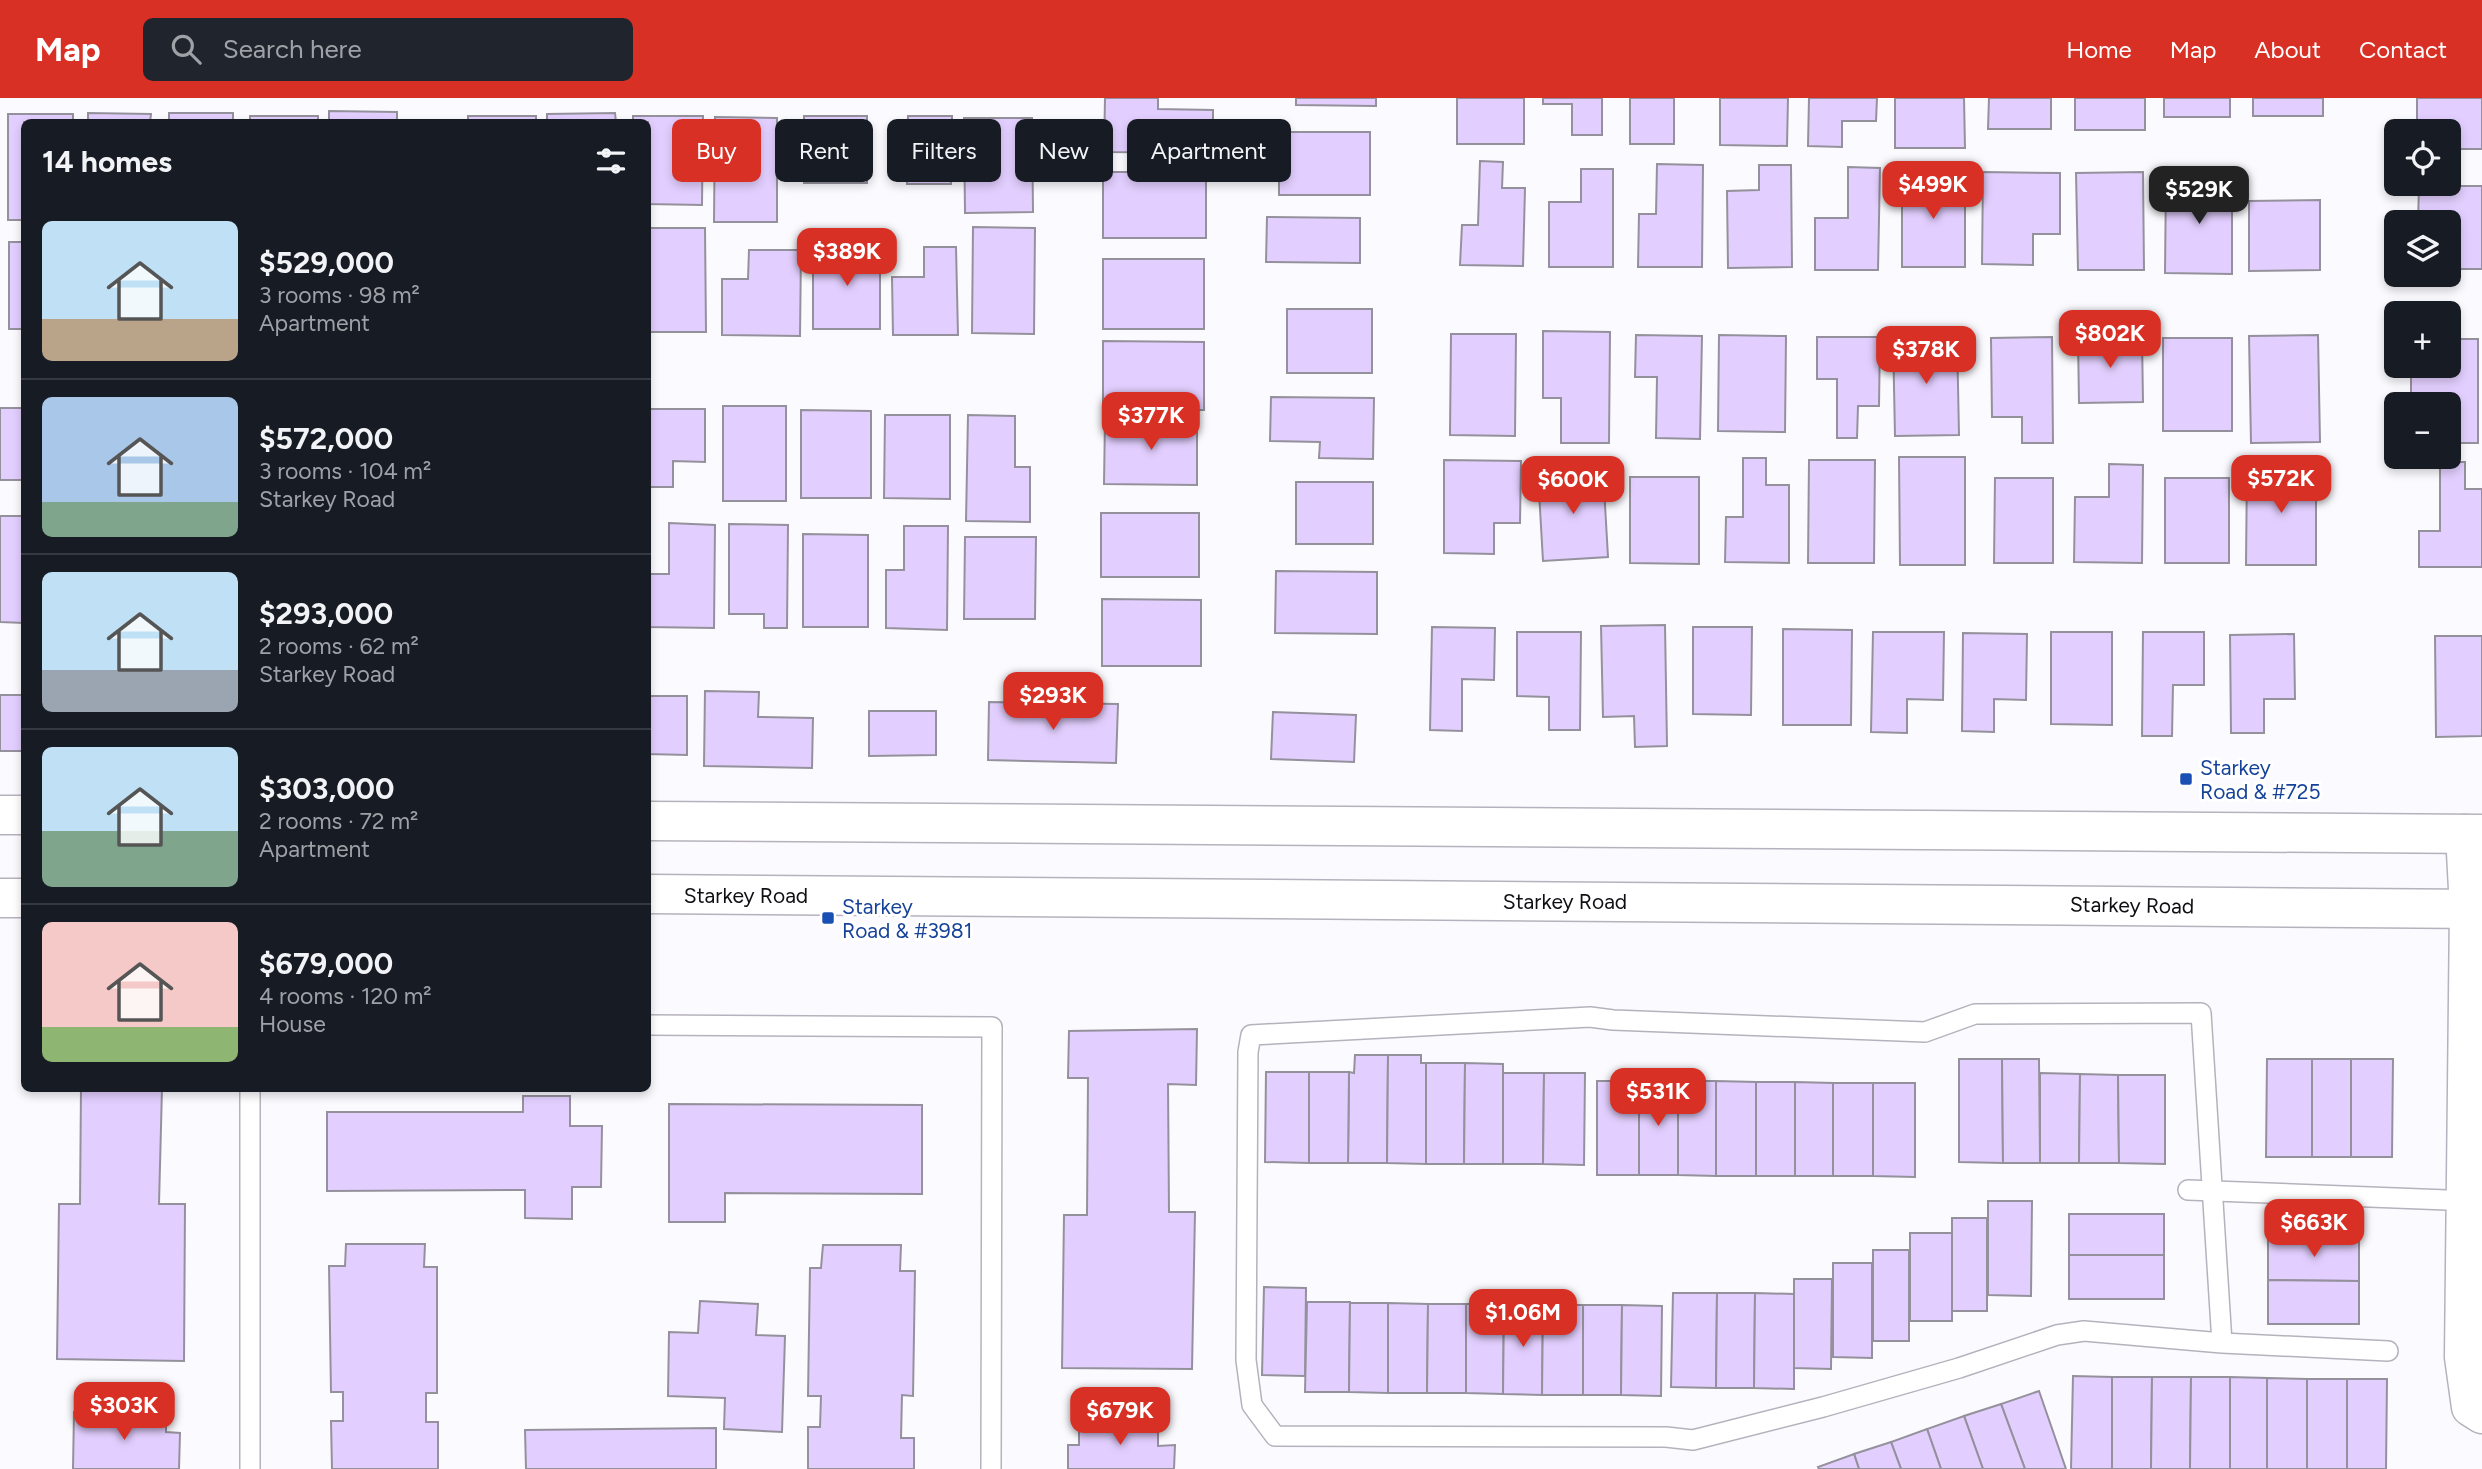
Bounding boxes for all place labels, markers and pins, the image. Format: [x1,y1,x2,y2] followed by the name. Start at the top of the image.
[1884,162,1982,221] pin: $499K
[2150,166,2248,226] pin: $529K
[798,228,896,288] pin: $389K
[2061,310,2159,370] pin: $802K
[1877,327,1975,386] pin: $378K
[1102,392,1200,452] pin: $377K
[1524,456,1622,516] pin: $600K
[2232,456,2330,515] pin: $572K
[1004,672,1102,732] pin: $293K
[2200,755,2321,804] place label: Starkey Road & #725
[2178,771,2194,787] marker: Starkey Road & #725
[842,894,972,943] place label: Starkey Road & #3981
[820,910,836,926] marker: Starkey Road & #3981
[1609,1068,1707,1128] pin: $531K
[2265,1200,2363,1259] pin: $663K
[1466,1290,1580,1349] pin: $1.06M
[75,1382,173,1442] pin: $303K
[1071,1388,1169,1447] pin: $679K

